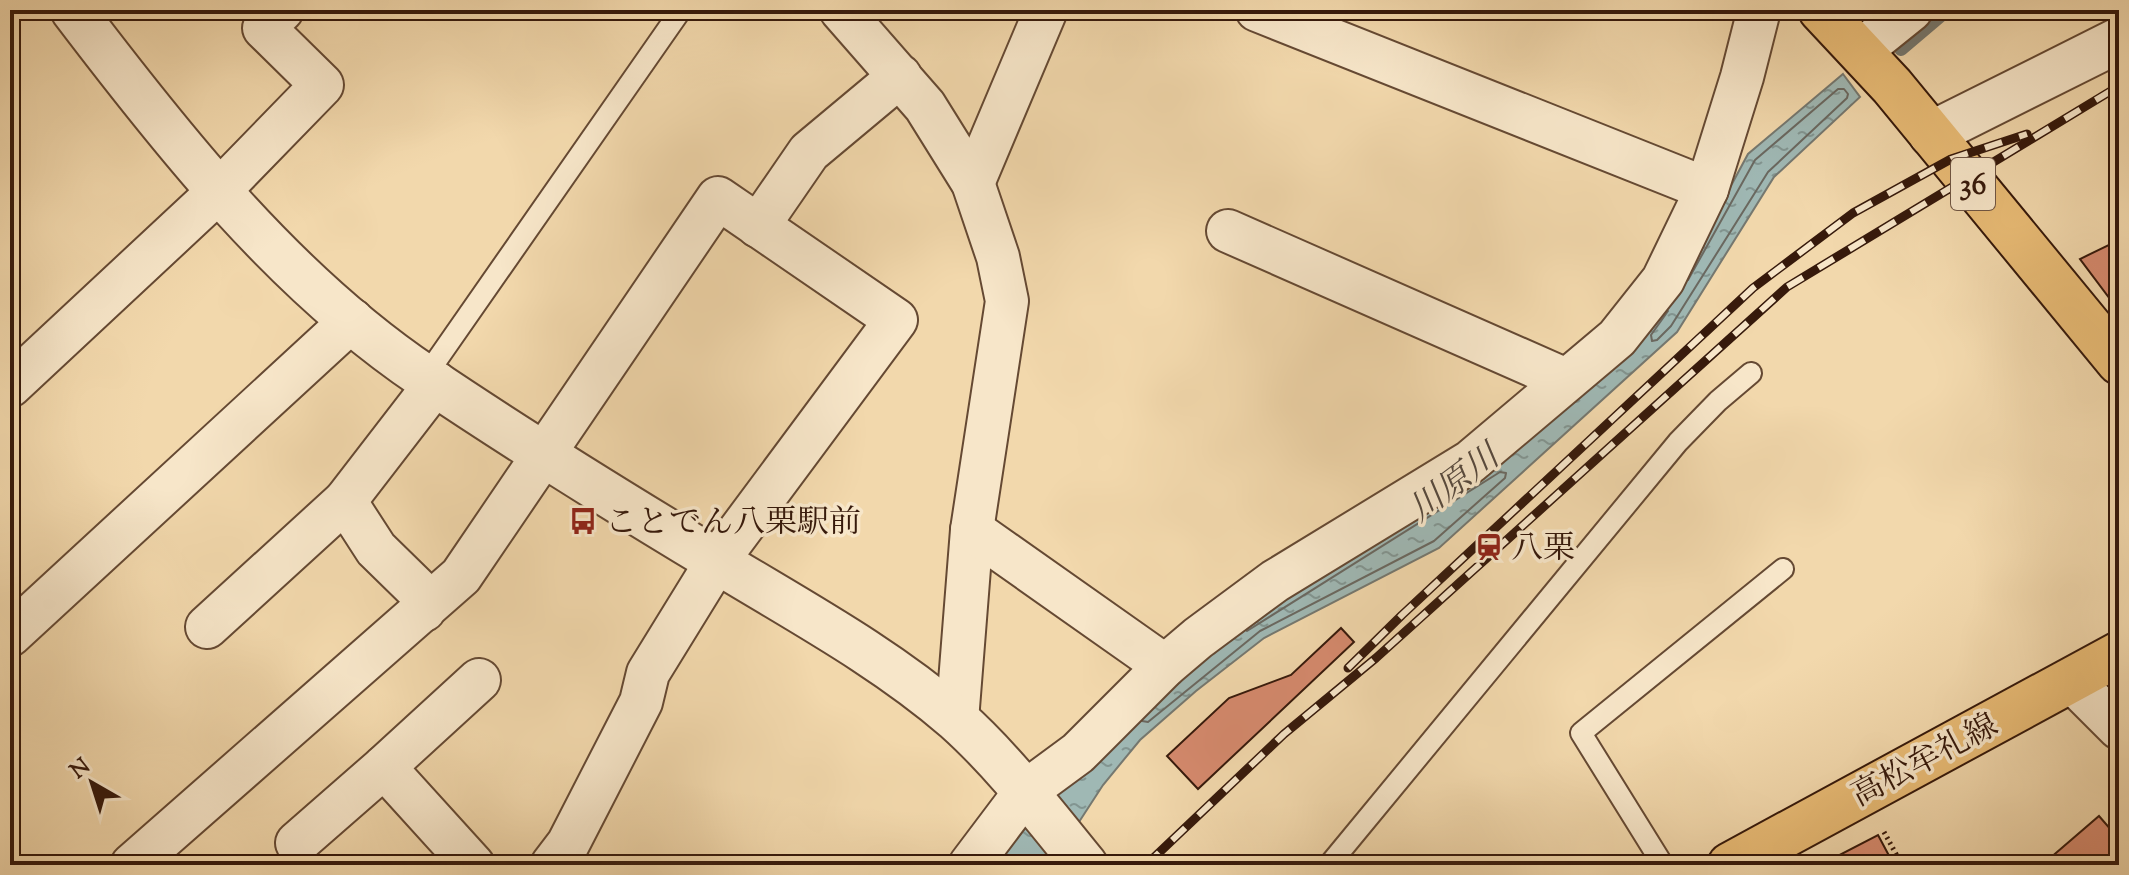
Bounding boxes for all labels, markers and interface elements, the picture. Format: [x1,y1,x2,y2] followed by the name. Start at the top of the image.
[1951,158,1995,210] road number: 36
[1400,432,1514,535] water label: 川原川
[605,501,861,547] place label: ことでん八栗駅前
[568,506,598,536] bus stop icon: ことでん八栗駅前
[1511,527,1575,573] place label: 八栗
[1474,532,1504,562] station icon: 八栗
[1844,704,2007,820] street label: 高松牟礼線
[52,743,132,823] north arrow
[64,752,99,788] text: N

